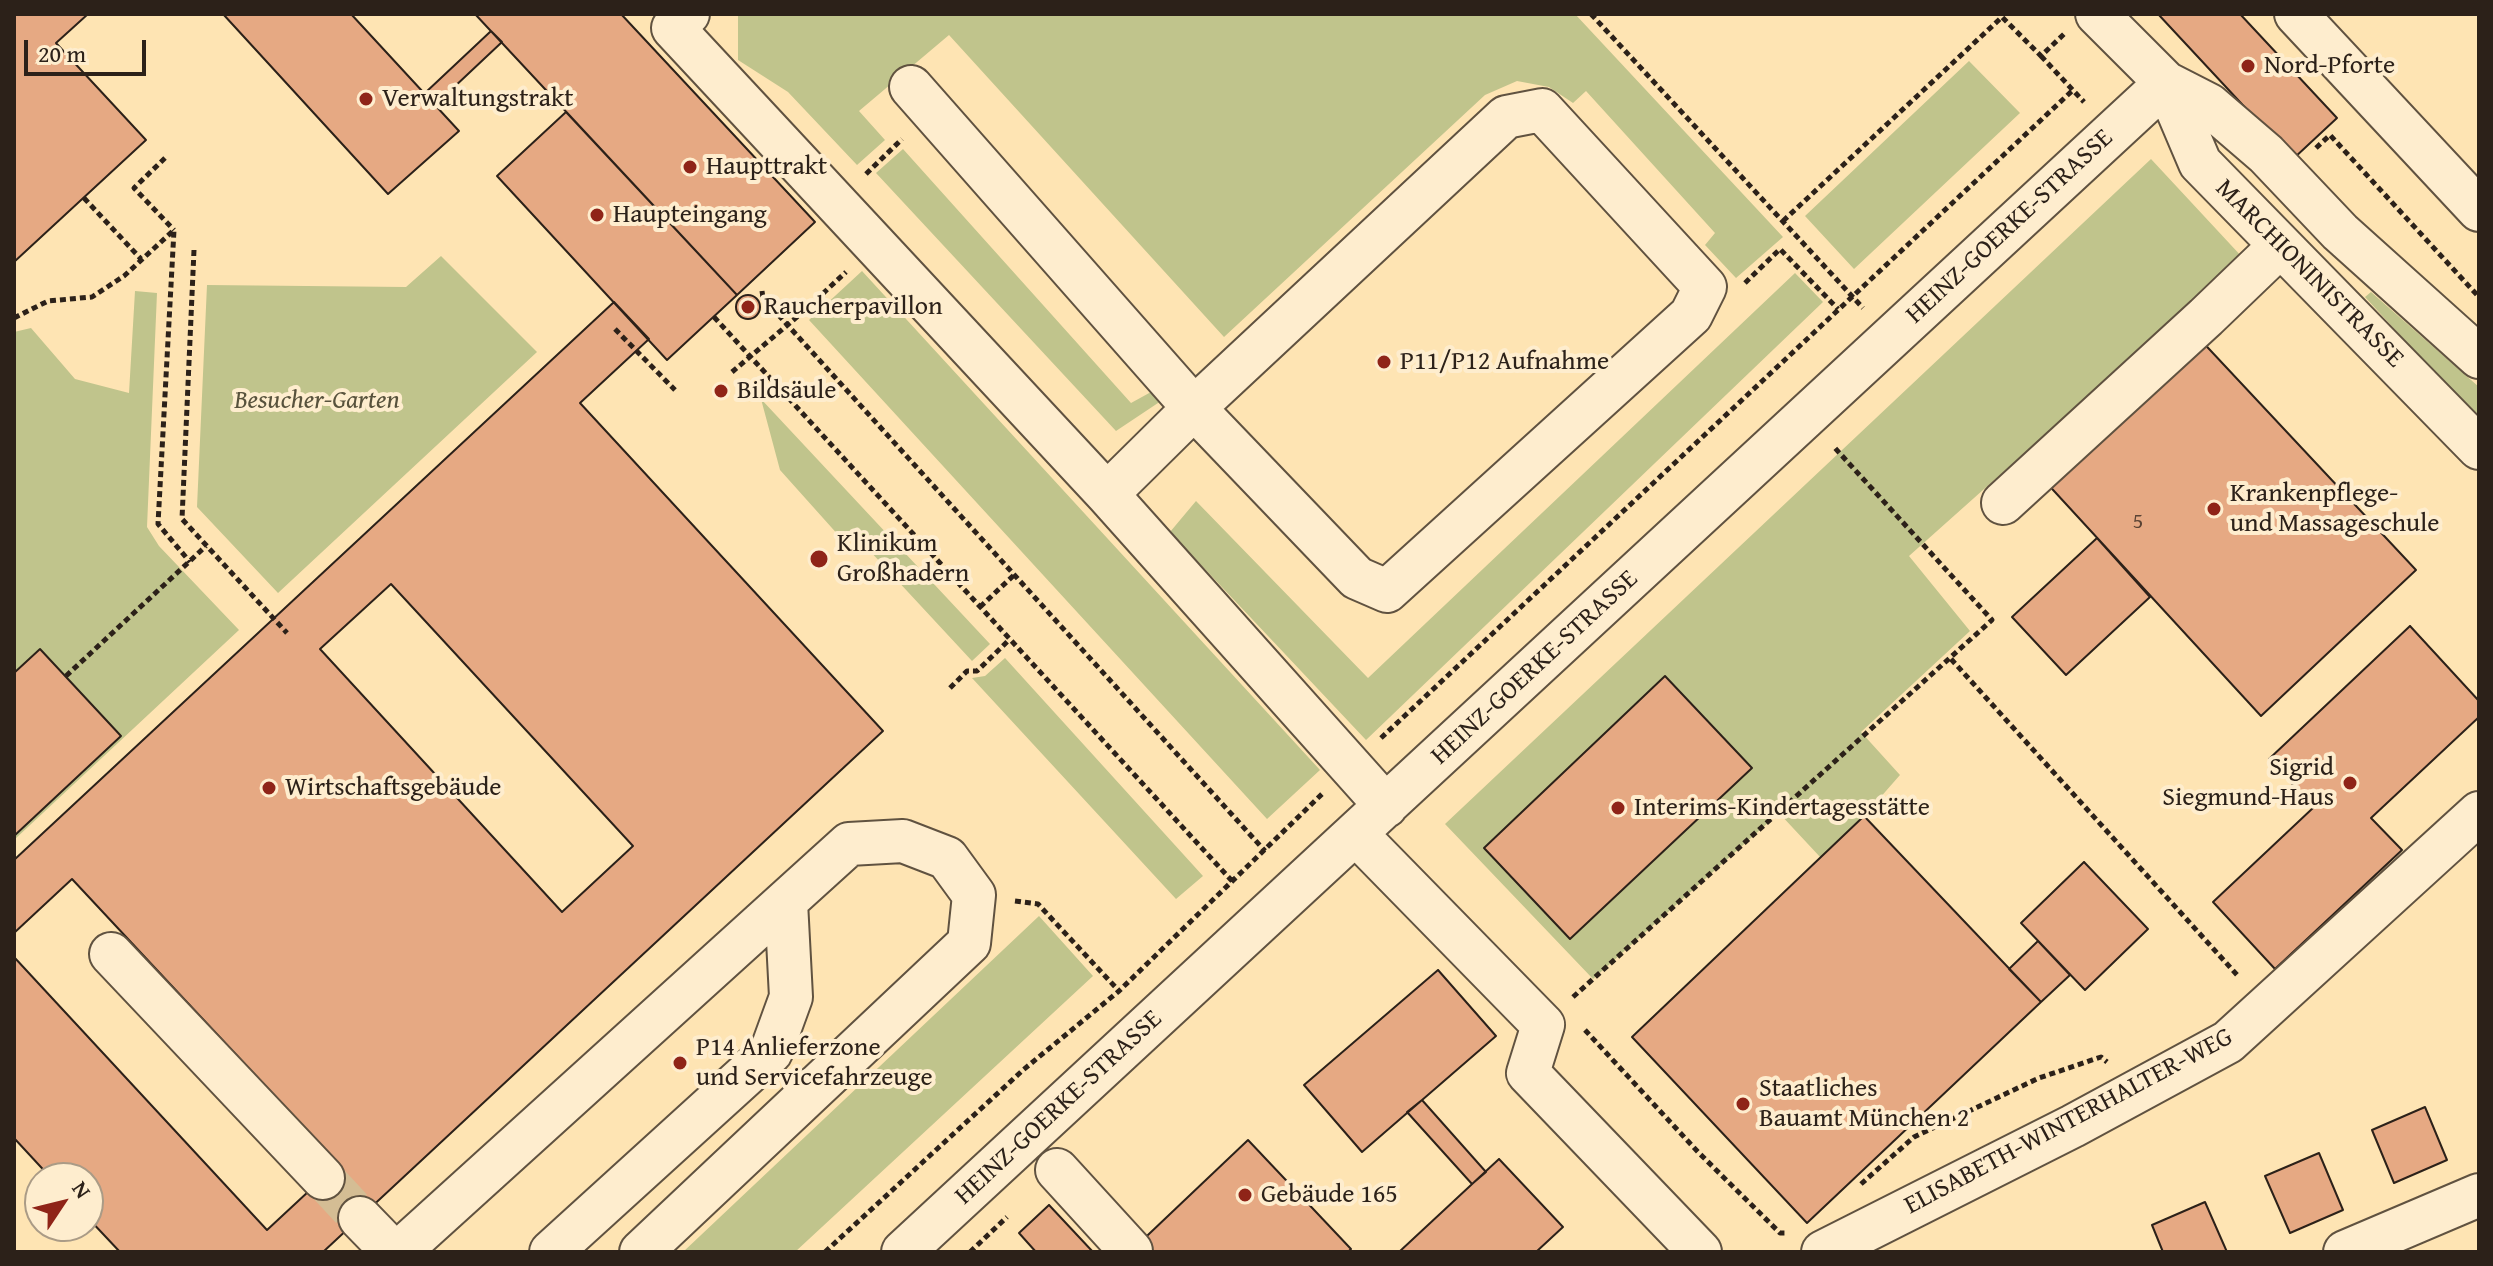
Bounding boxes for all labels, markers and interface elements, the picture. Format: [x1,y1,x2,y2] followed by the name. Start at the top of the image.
[28,24,150,74] scale bar
[38,36,86,71] text: 20 m
[2264,50,2395,82] place label: Nord-Pforte
[2239,57,2257,75] marker: Nord-Pforte
[382,83,573,115] place label: Verwaltungstrakt
[357,90,375,108] marker: Verwaltungstrakt
[1900,123,2120,331] street label: HEINZ-GOERKE-STRASSE
[706,151,827,183] place label: Haupttrakt
[681,158,699,176] marker: Haupttrakt
[2208,173,2410,375] street label: MARCHIONINISTRASSE
[613,199,767,231] place label: Haupteingang
[588,206,606,224] marker: Haupteingang
[764,291,943,323] place label: Raucherpavillon
[739,298,757,316] marker: Raucherpavillon
[1400,346,1609,378] place label: P11/P12 Aufnahme
[1375,353,1393,371] marker: P11/P12 Aufnahme
[737,375,836,407] place label: Bildsäule
[712,382,730,400] marker: Bildsäule
[234,385,400,417] park label: Besucher-Garten
[2230,478,2440,540] place label: Krankenpflege- und Massageschule
[2205,500,2223,518] marker: Krankenpflege- und Massageschule
[2133,509,2143,535] house number: 5
[837,528,969,590] place label: Klinikum Großhadern
[808,548,830,570] marker: Klinikum Großhadern
[1425,564,1645,772] street label: HEINZ-GOERKE-STRASSE
[2162,752,2334,814] place label: Sigrid Siegmund-Haus
[285,772,502,804] place label: Wirtschaftsgebäude
[2341,774,2359,792] marker: Sigrid Siegmund-Haus
[260,779,278,797] marker: Wirtschaftsgebäude
[1634,792,1930,824] place label: Interims-Kindertagesstätte
[1609,799,1627,817] marker: Interims-Kindertagesstätte
[949,1004,1169,1212] street label: HEINZ-GOERKE-STRASSE
[1900,1022,2238,1222] street label: ELISABETH-WINTERHALTER-WEG
[696,1032,933,1094] place label: P14 Anlieferzone und Servicefahrzeuge
[671,1054,689,1072] marker: P14 Anlieferzone und Servicefahrzeuge
[1759,1073,1969,1134] place label: Staatliches Bauamt München 2
[1734,1095,1752,1113] marker: Staatliches Bauamt München 2
[24,1162,104,1242] north arrow
[65,1174,99,1205] text: N
[1261,1179,1398,1211] place label: Gebäude 165
[1236,1186,1254,1204] marker: Gebäude 165

